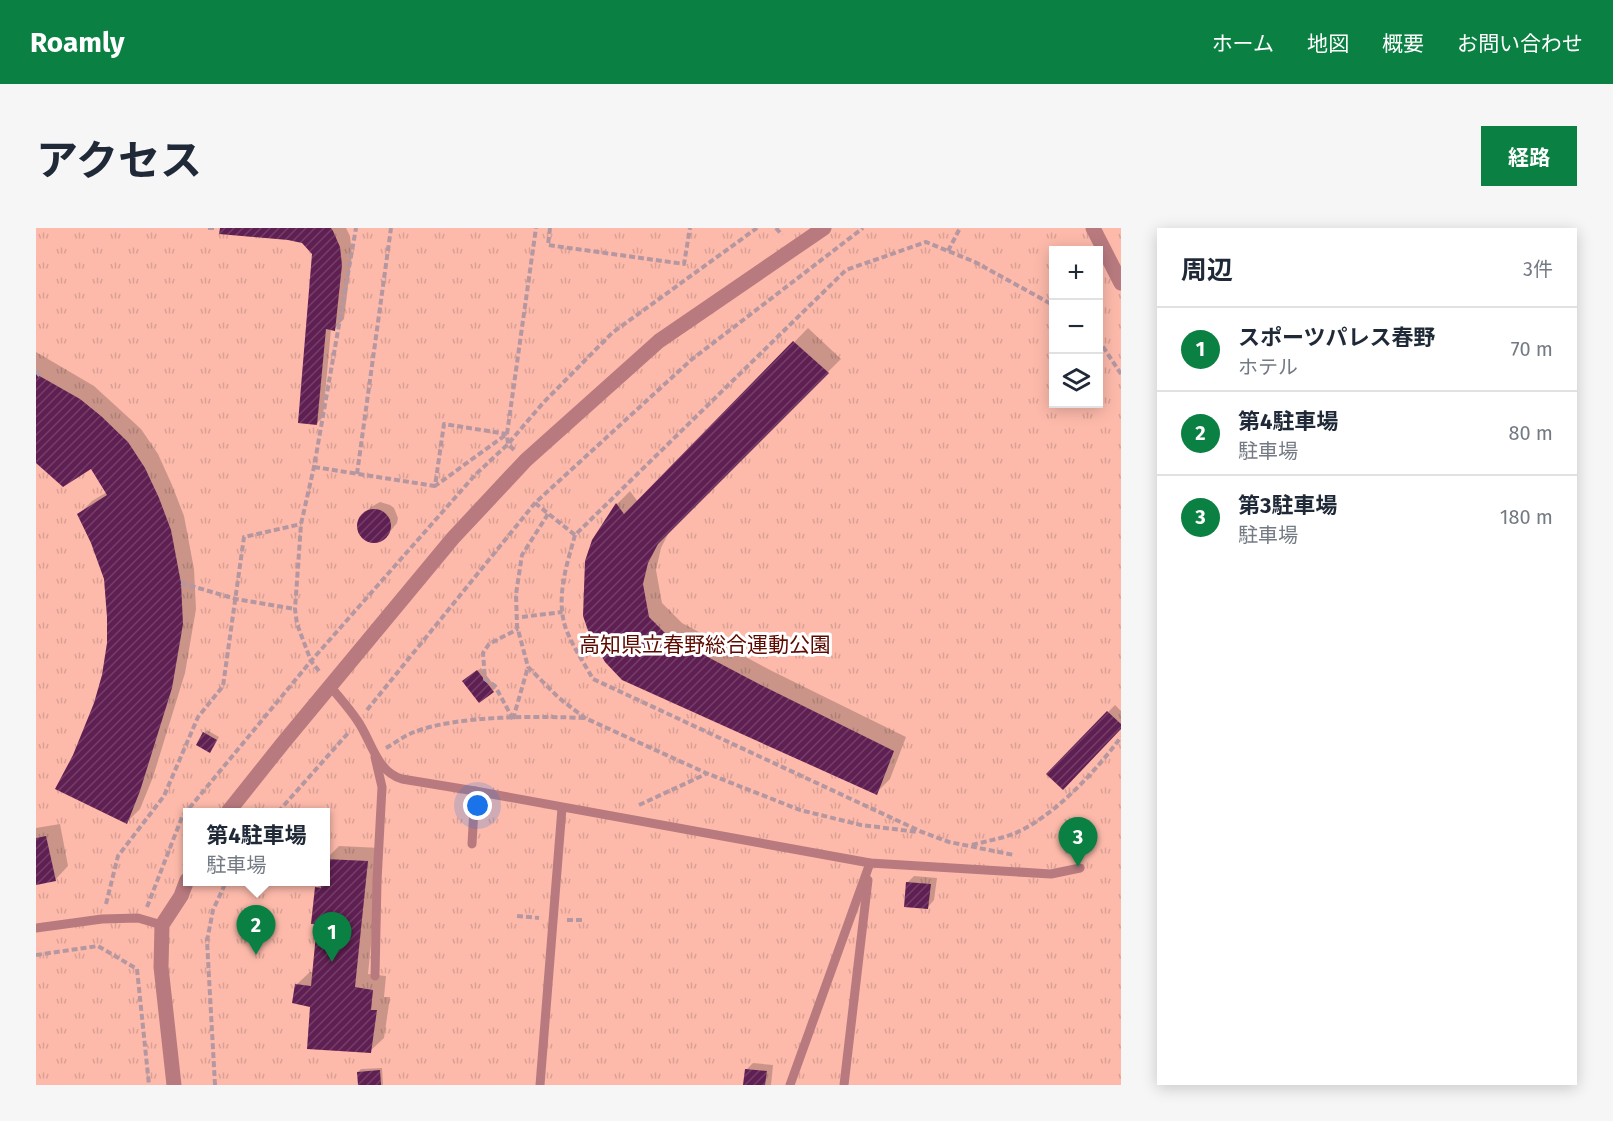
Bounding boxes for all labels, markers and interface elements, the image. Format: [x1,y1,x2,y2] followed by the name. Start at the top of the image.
[30,26,124,59] text: Roamly
[1212,31,1274,57] text: ホーム
[1307,31,1349,57] text: 地図
[1382,31,1424,57] text: 概要
[1457,31,1583,57] text: お問い合わせ
[1481,126,1577,186] button: 経路
[36,136,202,186] text: アクセス
[1049,246,1103,408] map controls
[1049,246,1103,300] button: +
[1181,255,1233,286] text: 周辺
[1523,257,1553,281] text: 3件
[1049,300,1103,354] button: −
[1238,324,1436,351] text: スポーツパレス春野
[1196,337,1205,361] text: 1
[1511,337,1553,361] text: 70 m
[1049,354,1103,408] button: layers
[1238,355,1298,379] text: ホテル
[1238,408,1338,435] text: 第4駐車場
[1195,421,1206,445] text: 2
[1508,421,1553,445] text: 80 m
[1238,439,1298,463] text: 駐車場
[1238,492,1337,519] text: 第3駐車場
[1195,505,1206,529] text: 3
[1500,505,1553,529] text: 180 m
[1238,523,1298,547] text: 駐車場
[579,632,831,658] park label: 高知県立春野総合運動公園
[463,791,492,820] your location
[183,808,330,886] popup
[1058,818,1098,867] pin: 3
[206,822,307,849] text: 第4駐車場
[206,853,266,877] text: 駐車場
[236,906,276,955] pin: 2
[312,912,352,962] pin: 1

